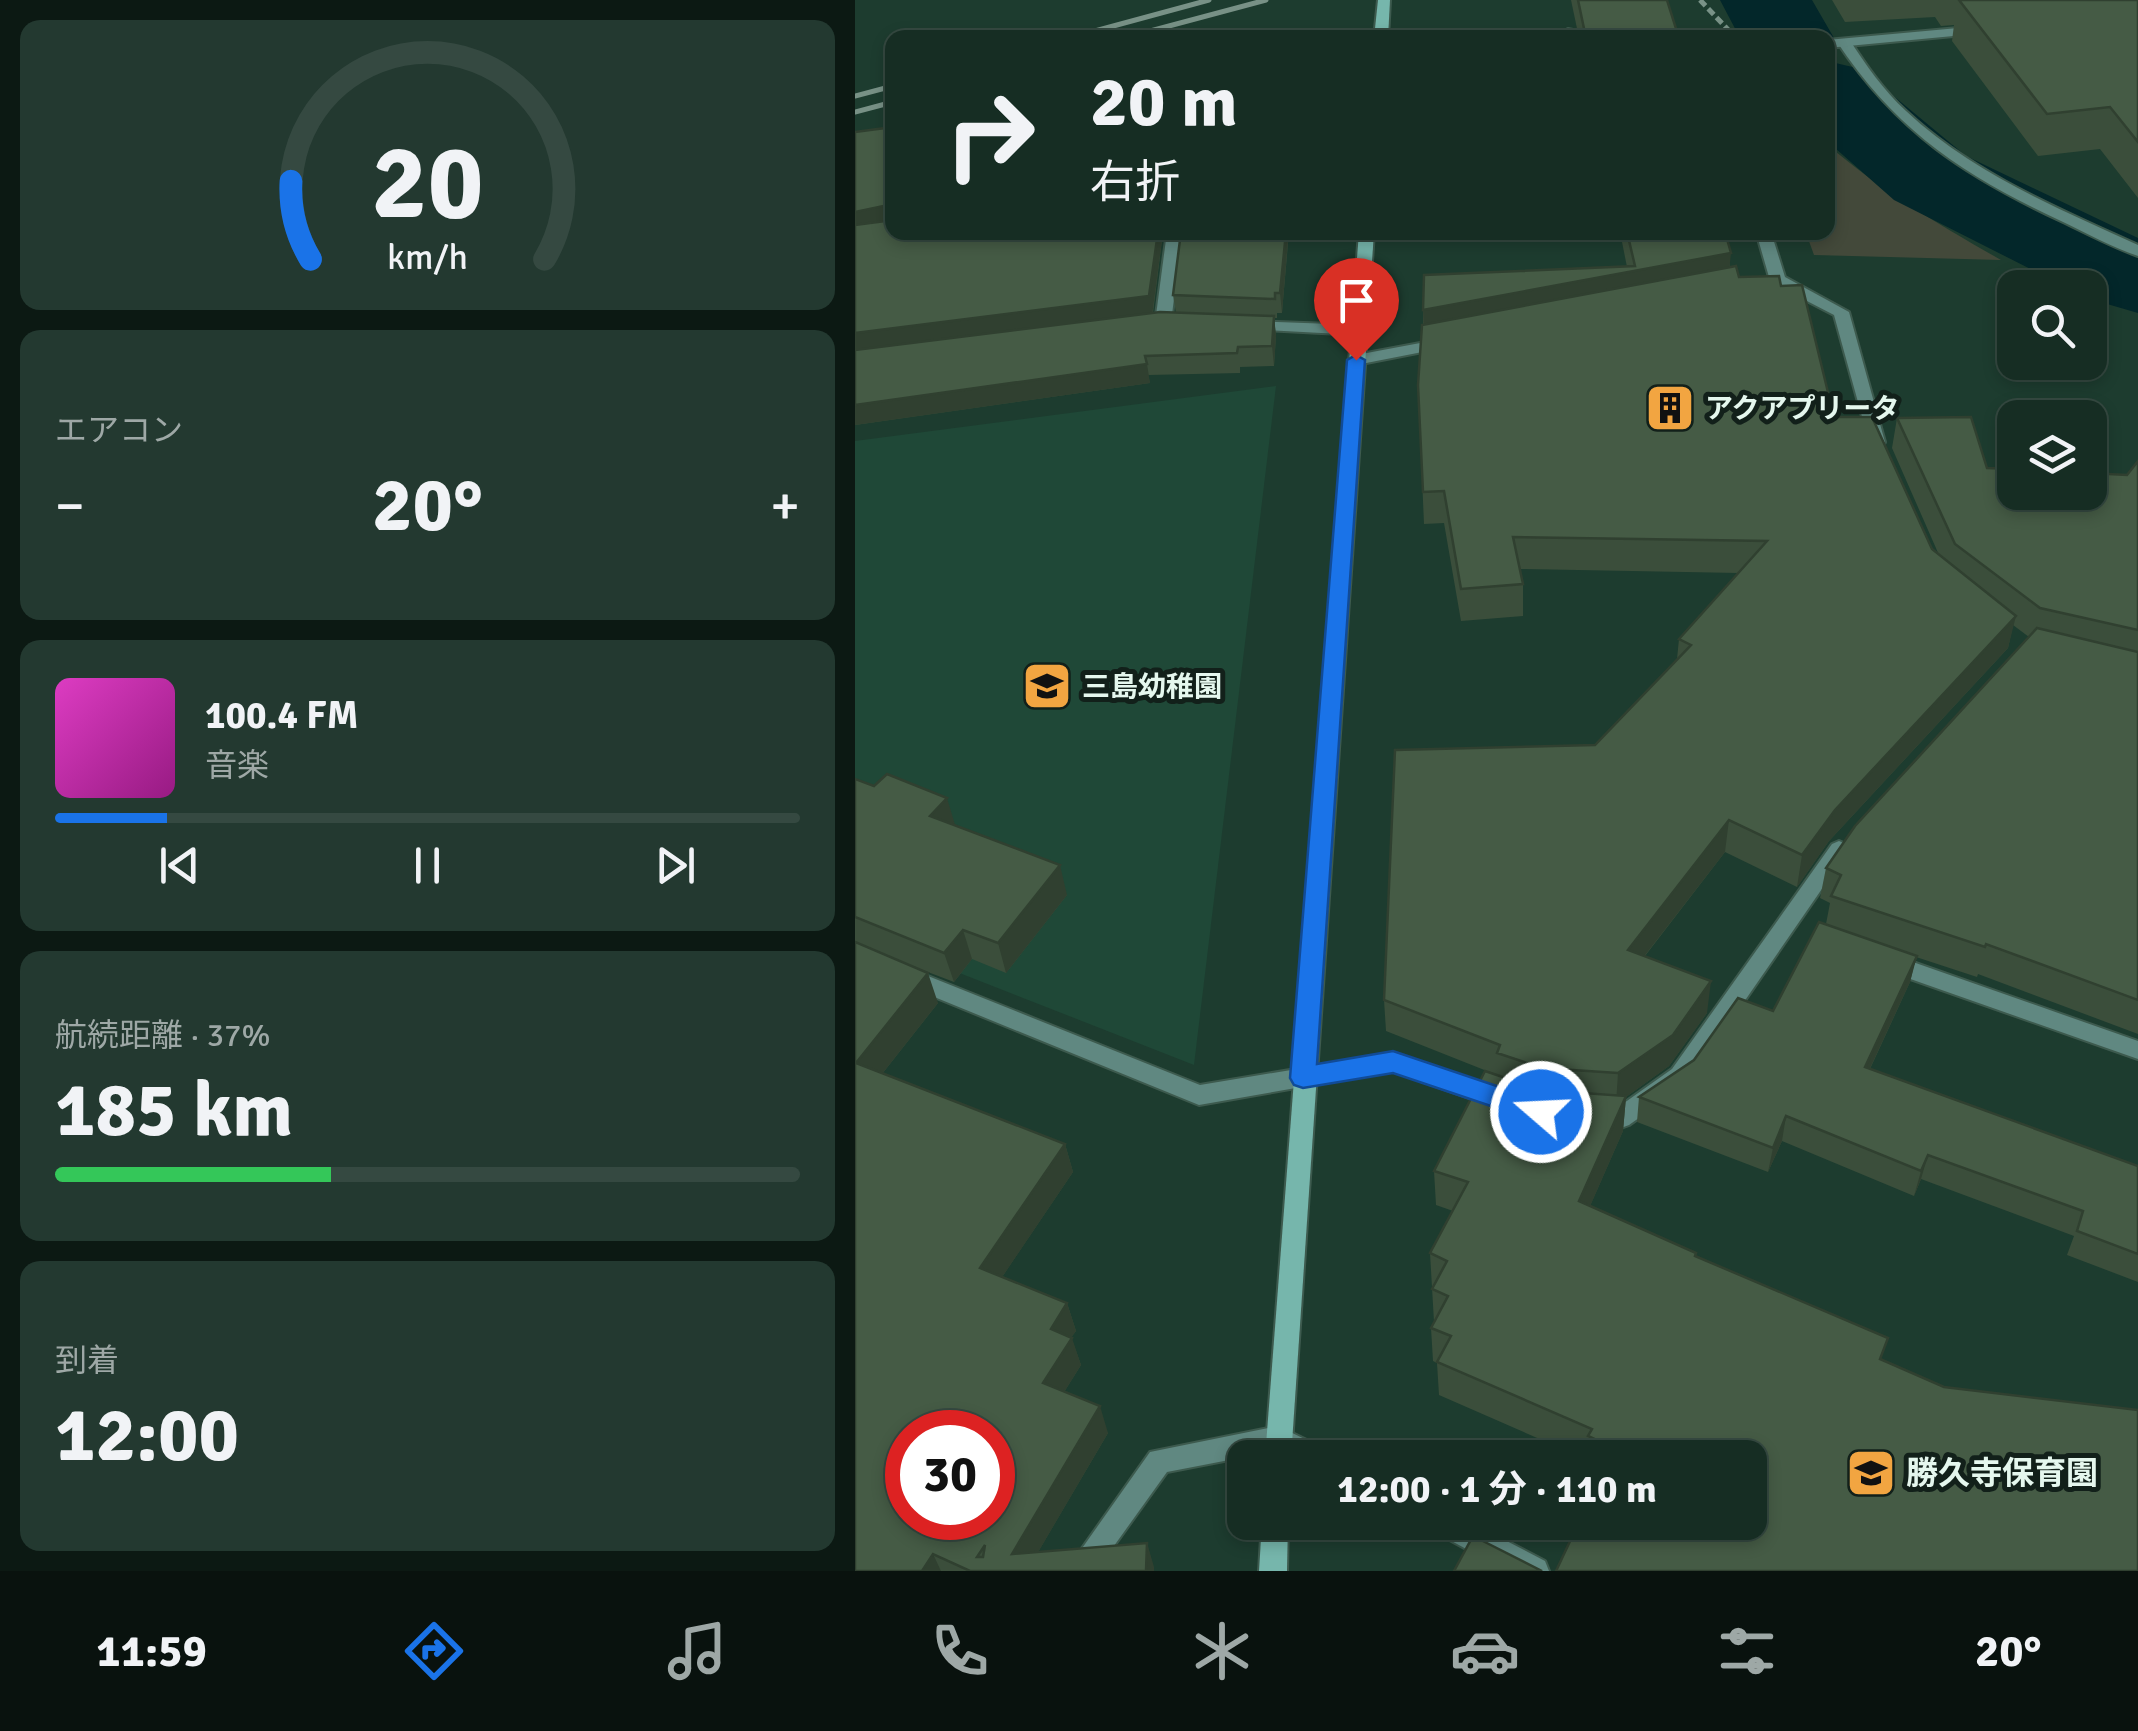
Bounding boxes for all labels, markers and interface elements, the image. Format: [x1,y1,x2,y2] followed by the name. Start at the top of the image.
[1090,59,1238,145] text: 20 m
[925,70,1055,200] icon: right
[371,119,484,247] text: 20
[1090,155,1180,210] text: 右折
[387,235,468,279] text: km/h
[1314,258,1399,361] pin
[1997,270,2107,510] map controls
[1997,270,2107,380] button: search
[1329,273,1384,328] icon: arrive
[1644,382,1696,434] building icon: アクアプリータ
[1705,392,1900,426] place label: アクアプリータ
[1997,400,2107,510] button: layers
[55,411,183,450] text: エアコン
[372,459,483,552] text: 20°
[55,472,85,540] text: −
[770,472,800,540] text: +
[1021,660,1073,712] school or university icon: 三島幼稚園
[1082,670,1222,704] place label: 三島幼稚園
[205,692,358,739] text: 100.4 FM
[205,746,269,785] text: 音楽
[152,838,207,893] icon: previous
[400,838,455,893] icon: pause
[648,838,703,893] icon: next
[55,1016,270,1055] text: 航続距離 · 37%
[1489,1060,1593,1164] position arrow
[55,1064,293,1157] text: 185 km
[55,1341,119,1380] text: 到着
[55,1389,239,1482] text: 12:00
[885,1410,1015,1540] speed limit sign: 30
[1845,1447,1897,1499] school or university icon: 勝久寺保育園
[1906,1454,2098,1493] place label: 勝久寺保育園
[1337,1466,1657,1513] text: 12:00 · 1 分 · 110 m
[399,1616,469,1686] icon: directions
[662,1616,732,1686] icon: music
[925,1616,995,1686] icon: phone
[1187,1616,1257,1686] icon: climate
[1450,1616,1520,1686] icon: car
[1712,1616,1782,1686] icon: filters
[96,1624,207,1679] text: 11:59
[1975,1624,2042,1679] text: 20°

